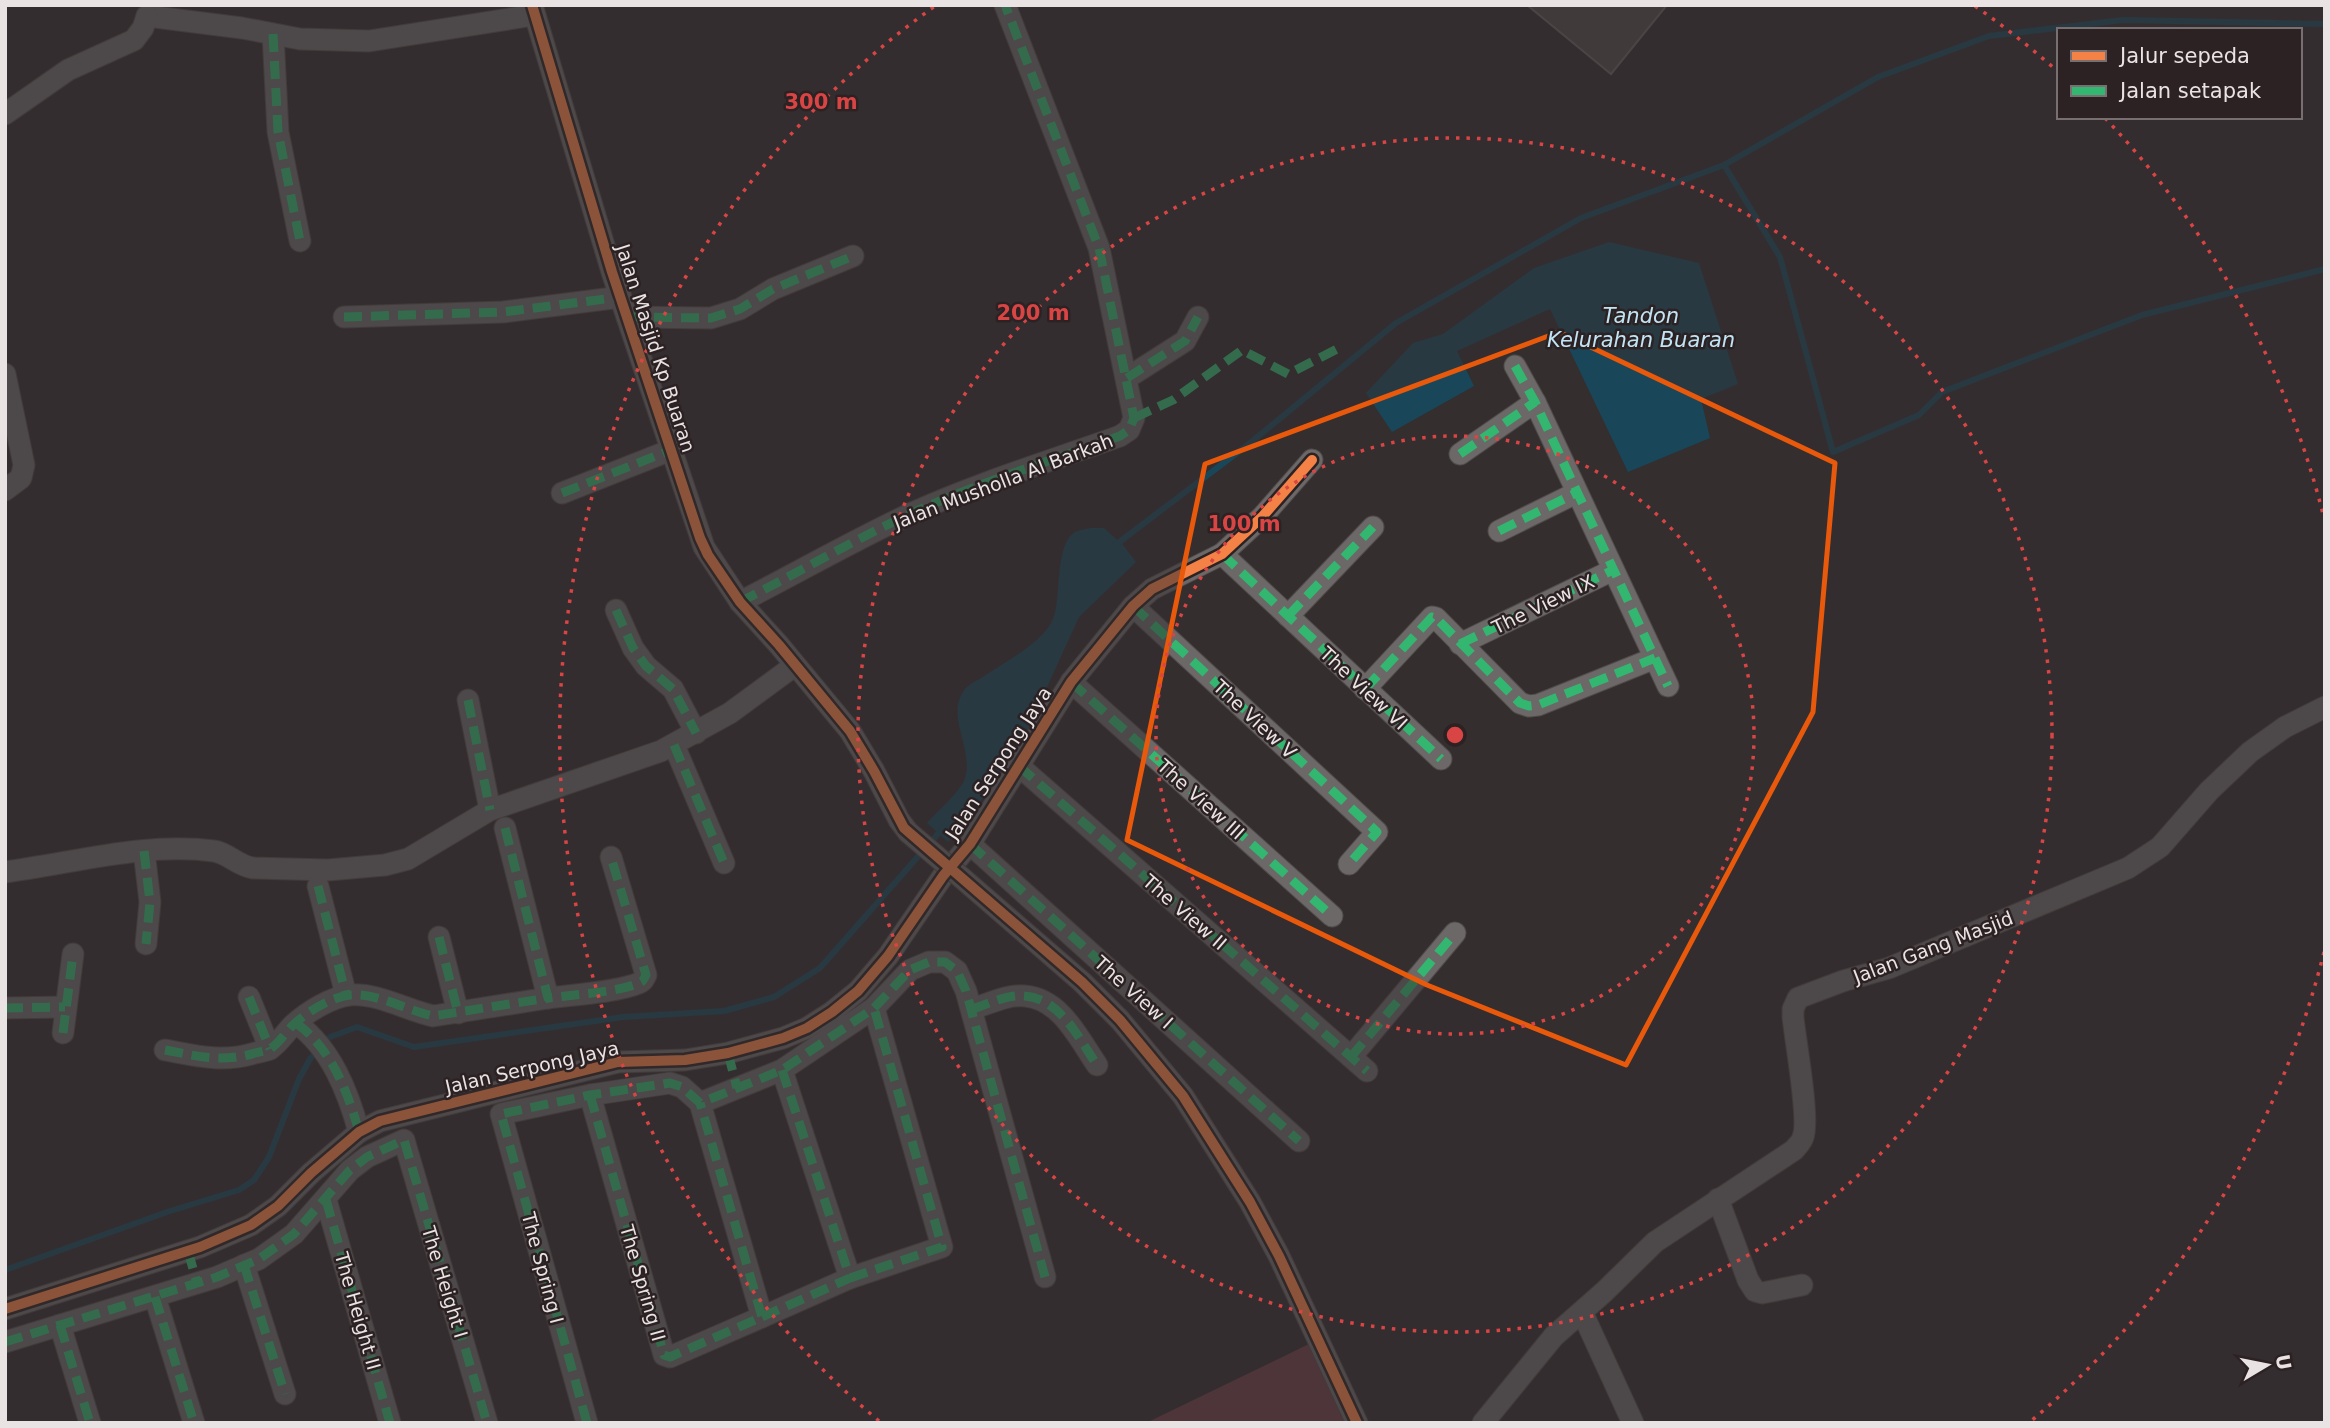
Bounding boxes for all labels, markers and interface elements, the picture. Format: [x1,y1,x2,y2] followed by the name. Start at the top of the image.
[2057,28,2302,119] legend
[2118,44,2250,68] text: Jalur sepeda
[2118,79,2262,103] text: Jalan setapak
[784,90,858,114] text: 300 m
[612,240,700,455] street label: Jalan Masjid Kp Buaran
[996,301,1070,325] text: 200 m
[1547,304,1735,352] water label: Tandon Kelurahan Buaran
[889,429,1116,533] street label: Jalan Musholla Al Barkah
[1207,512,1281,536] text: 100 m
[1487,570,1598,639] street label: The View IX
[1315,641,1412,734] street label: The View VI
[1208,674,1301,763] street label: The View V
[940,682,1056,844] street label: Jalan Serpong Jaya
[1443,723,1467,747] centre of rings
[1152,754,1249,844] street label: The View III
[1138,869,1231,954] street label: The View II
[1849,906,2016,988] street label: Jalan Gang Masjid
[1089,950,1178,1033] street label: The View I
[442,1036,621,1098] street label: Jalan Serpong Jaya
[517,1209,568,1326] street label: The Spring I
[616,1221,670,1344] street label: The Spring II
[417,1222,472,1341] street label: The Height I
[330,1249,385,1372] street label: The Height II
[2232,1330,2302,1400] north arrow
[2272,1353,2296,1372] text: U

